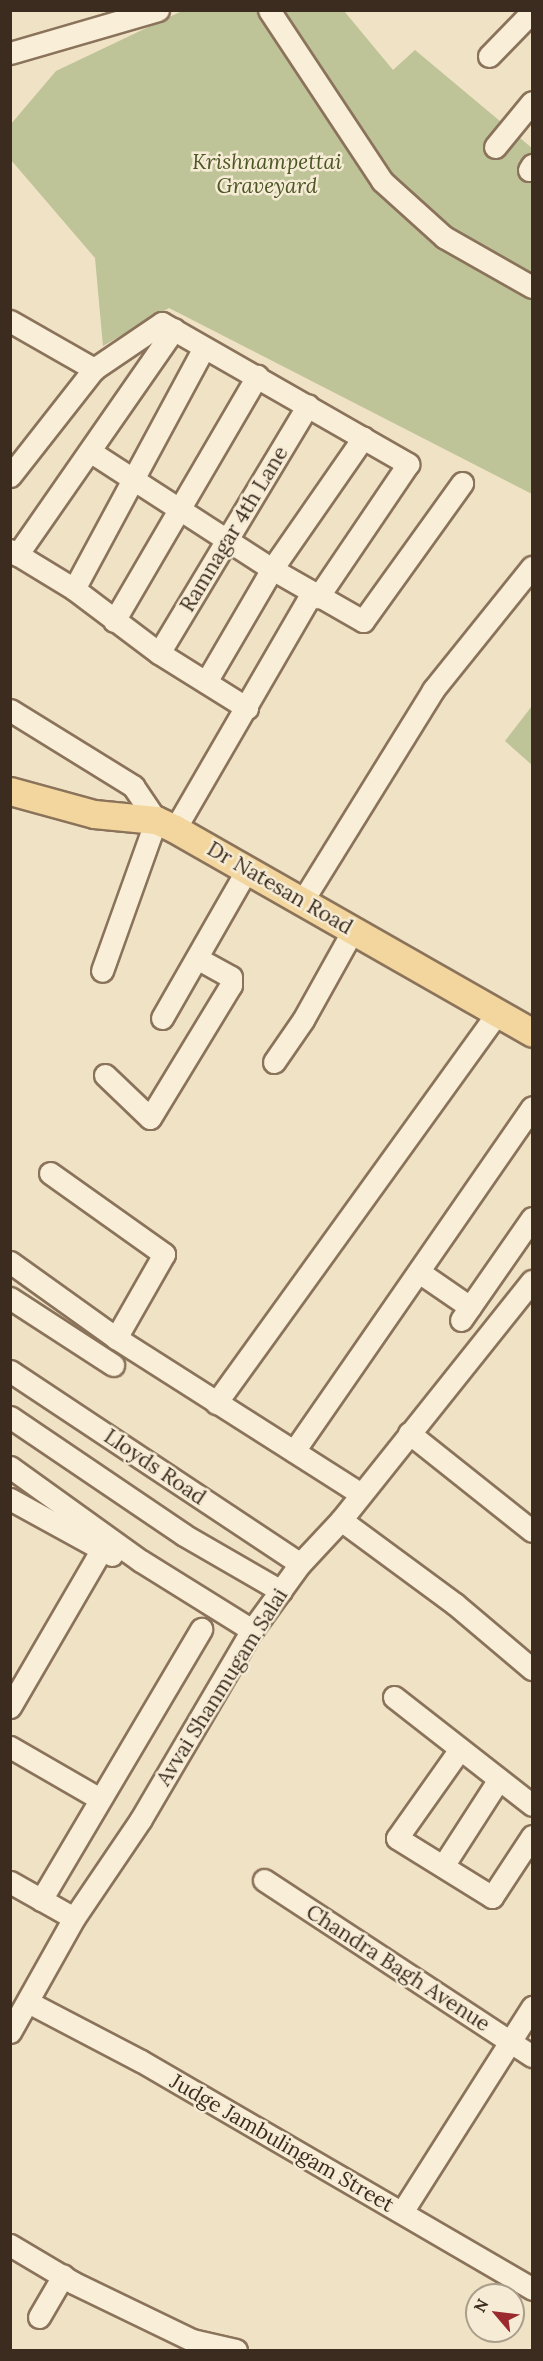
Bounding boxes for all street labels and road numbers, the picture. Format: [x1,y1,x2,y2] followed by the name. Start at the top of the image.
[175,442,293,616] street label: Ramnagar 4th Lane
[203,836,357,940] street label: Dr Natesan Road
[99,1424,211,1510] street label: Lloyds Road
[151,1584,293,1790] street label: Avvai Shanmugam Salai
[301,1899,495,2037] street label: Chandra Bagh Avenue
[166,2069,398,2217] street label: Judge Jambulingam Street

